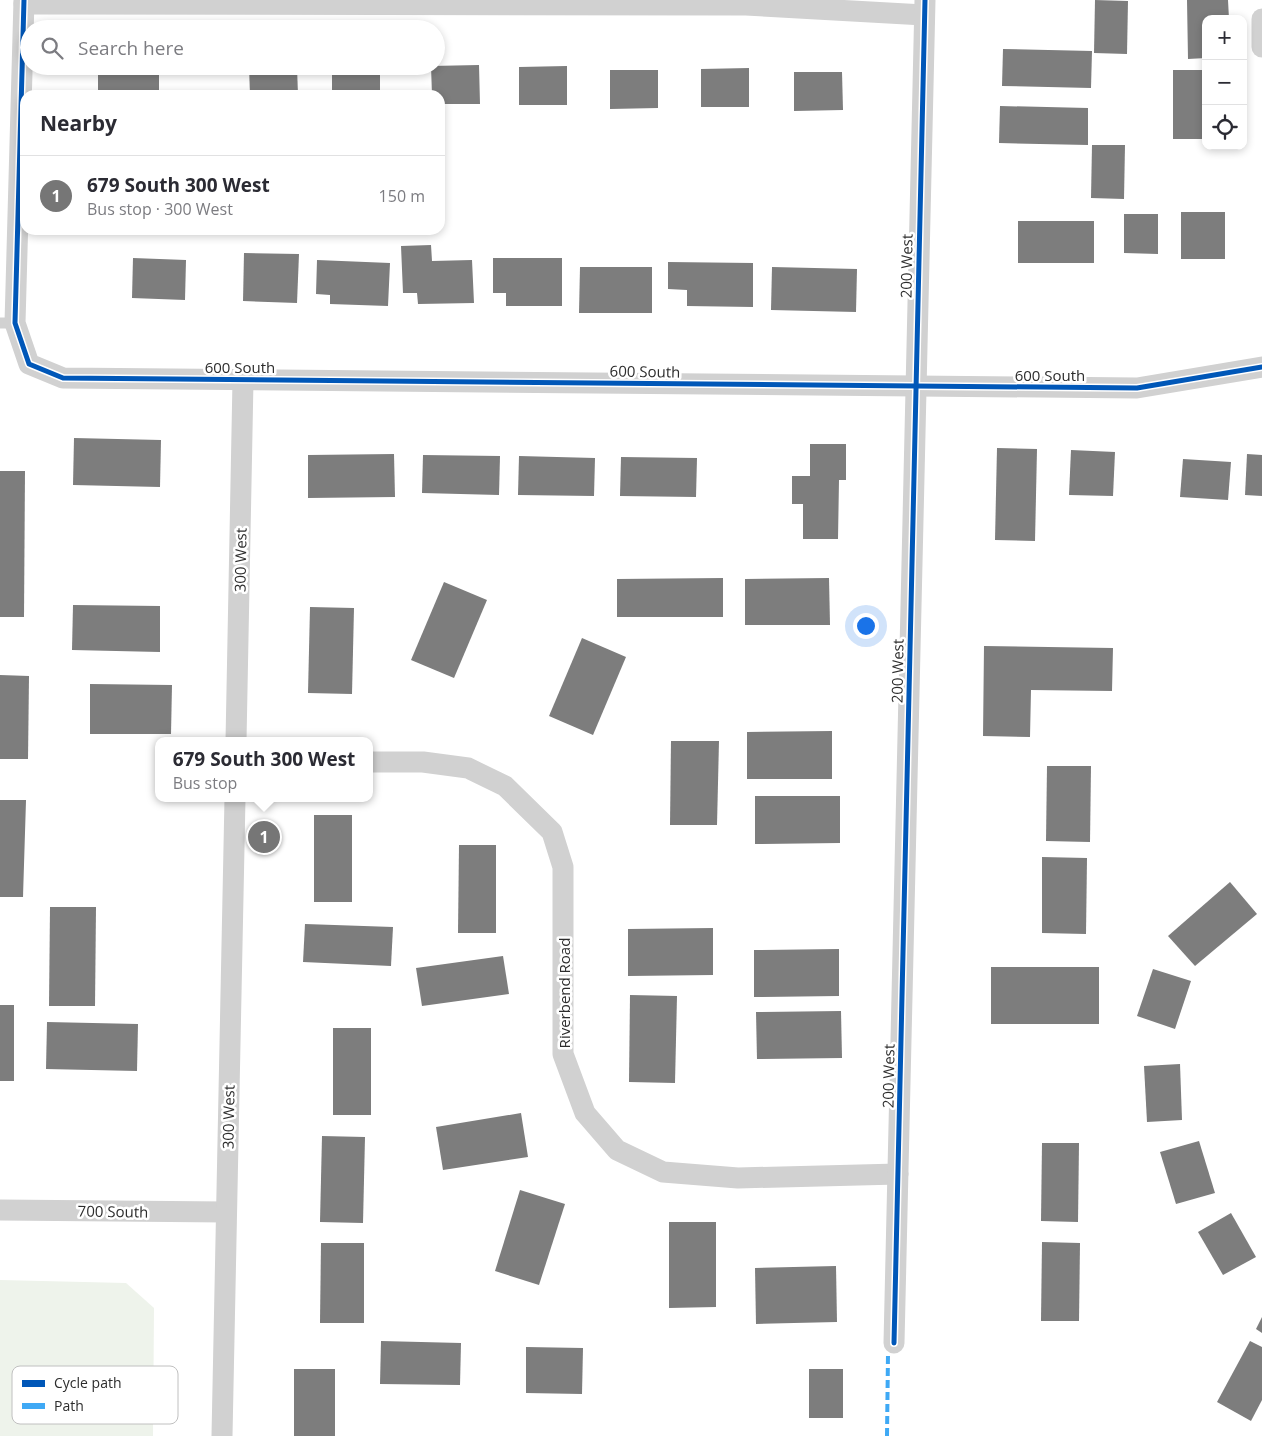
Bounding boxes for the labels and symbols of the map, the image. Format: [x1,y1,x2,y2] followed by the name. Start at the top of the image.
[895,234,917,298] street label: 200 West
[205,357,275,377] street label: 600 South
[610,360,680,382] street label: 600 South
[1015,365,1085,385] street label: 600 South
[229,528,251,592] street label: 300 West
[853,613,879,639] your location
[886,639,908,703] street label: 200 West
[248,818,280,856] pin: 1
[554,938,574,1048] street label: Riverbend Road
[877,1044,899,1108] street label: 200 West
[217,1085,239,1149] street label: 300 West
[78,1200,148,1222] street label: 700 South
[12,1366,178,1424] legend
[54,1373,122,1392] text: Cycle path
[54,1396,84,1415] text: Path

